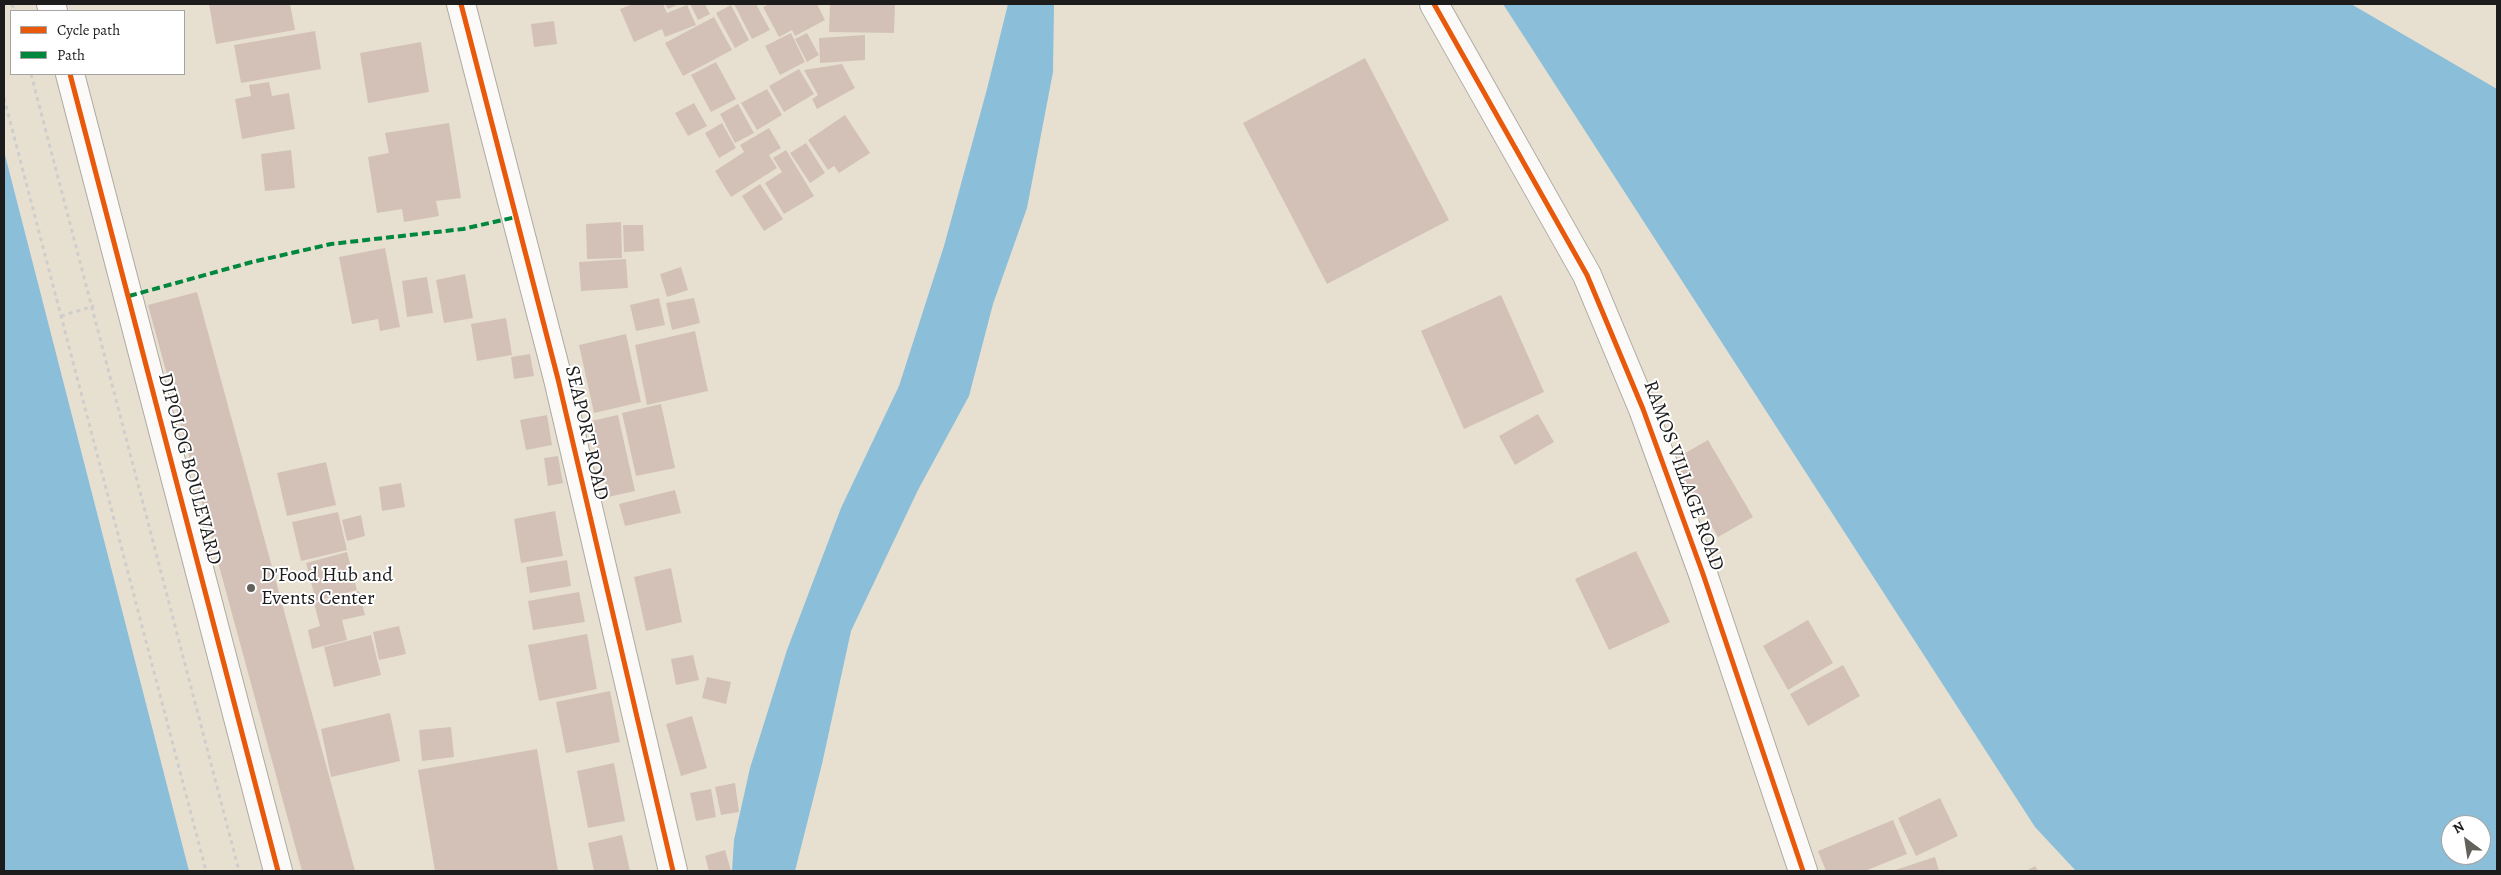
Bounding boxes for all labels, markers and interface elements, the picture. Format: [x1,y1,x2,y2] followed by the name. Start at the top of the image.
[10,10,185,75] legend
[57,20,120,40] text: Cycle path
[57,45,85,65] text: Path
[559,363,613,503] street label: SEAPORT ROAD
[152,370,226,568] street label: DIPOLOG BOULEVARD
[1637,378,1729,574] street label: RAMOS VILLAGE ROAD
[261,564,393,611] place label: D'Food Hub and Events Center
[245,582,257,594] marker: D'Food Hub and Events Center
[2441,815,2491,865] north arrow
[2449,817,2468,838] text: N

